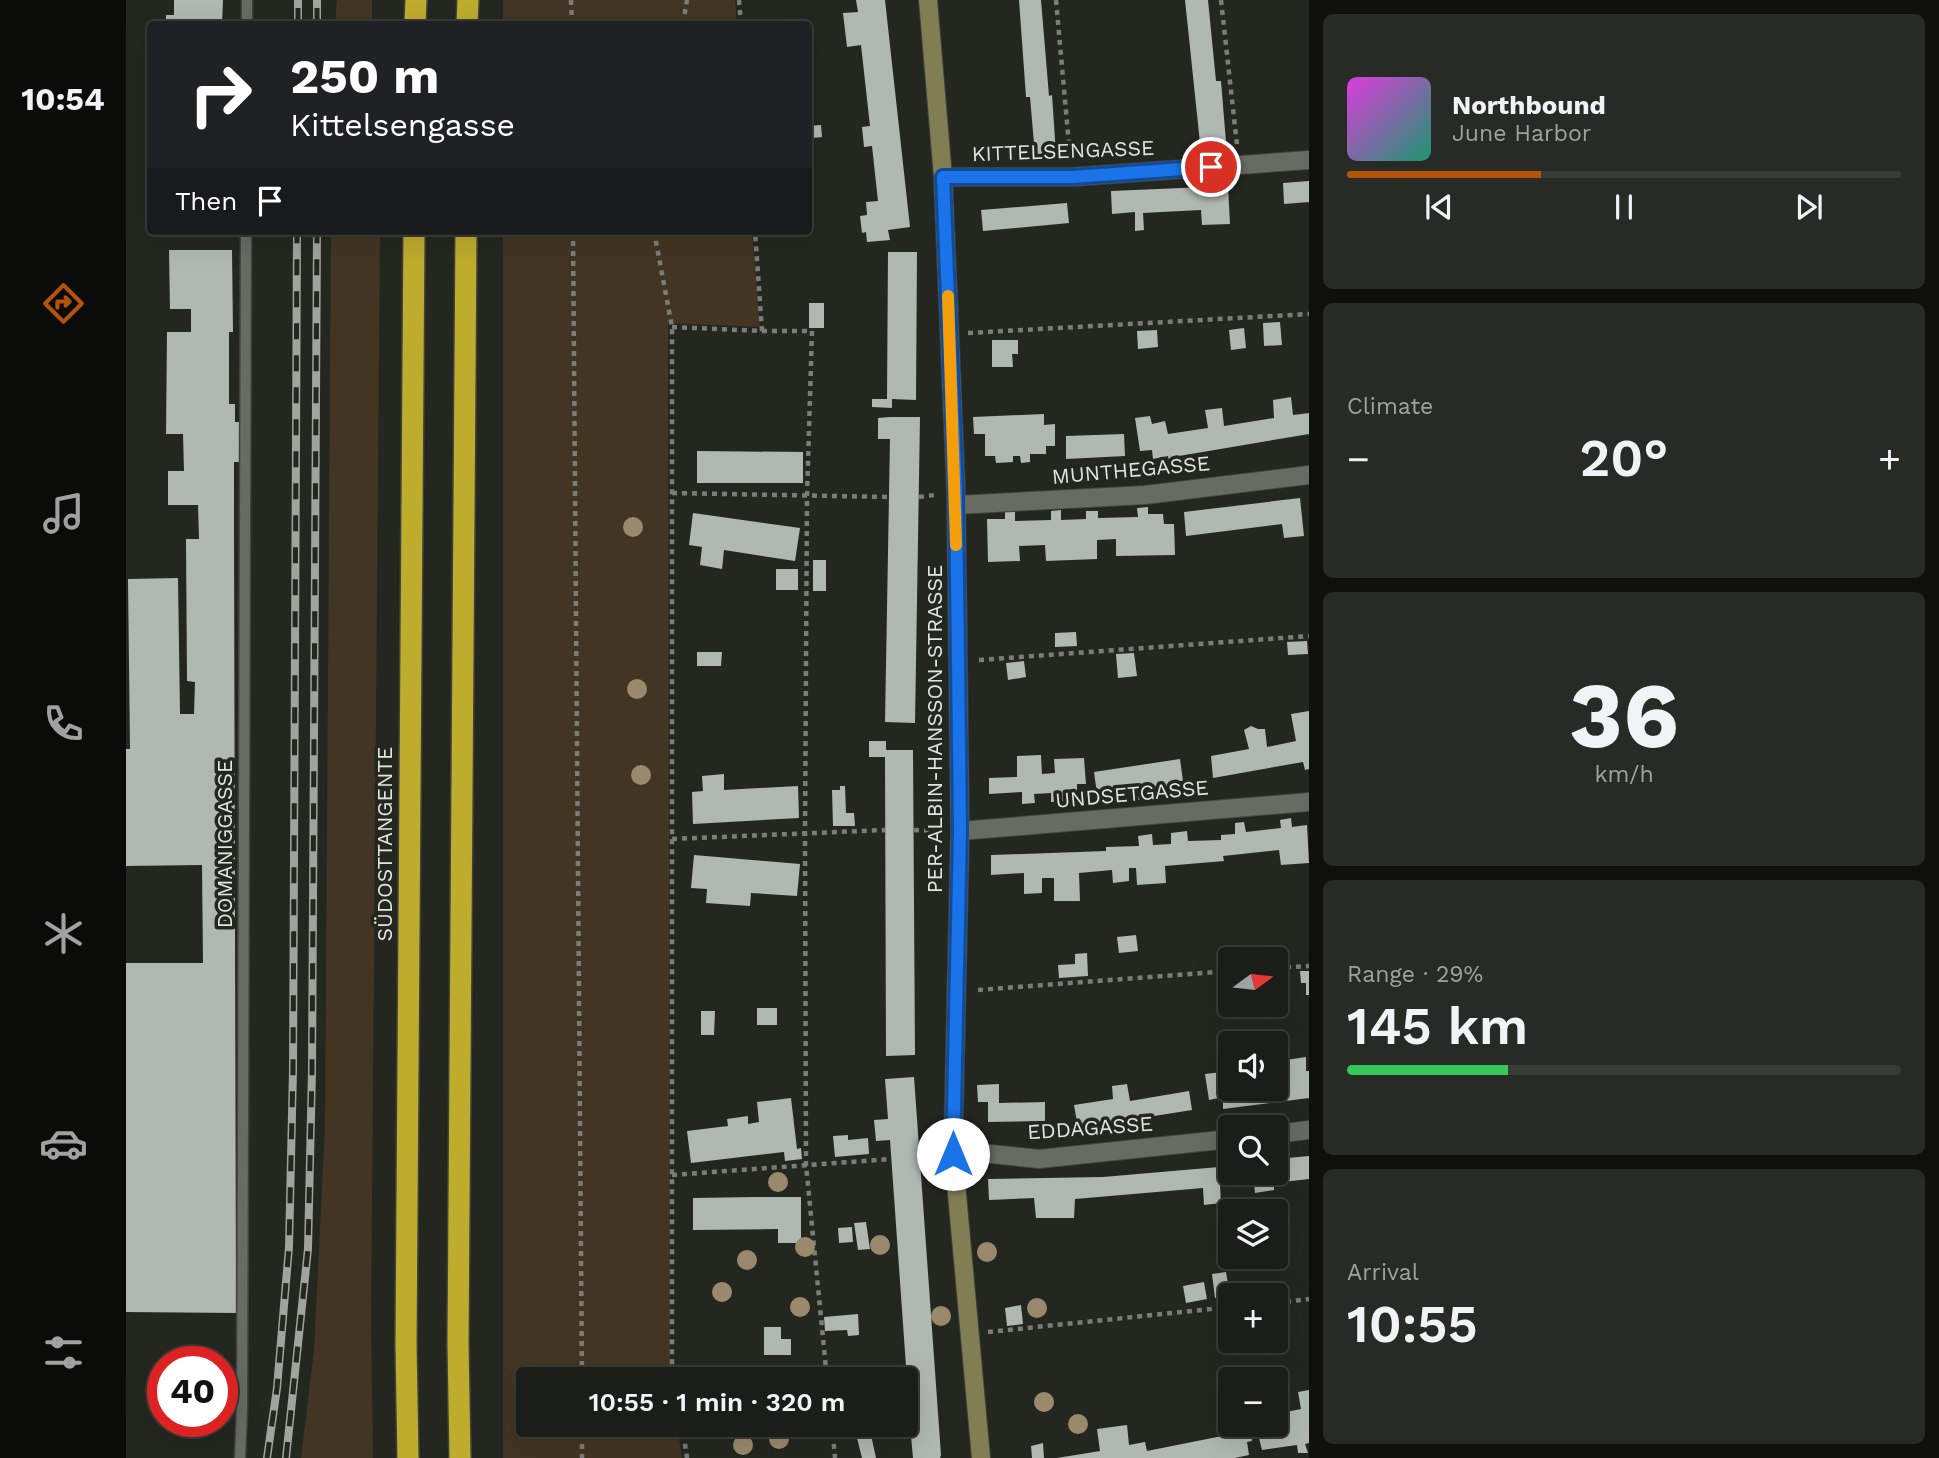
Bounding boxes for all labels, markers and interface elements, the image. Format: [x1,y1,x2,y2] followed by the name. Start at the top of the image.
[290,47,439,105] text: 250 m
[175,49,266,140] icon: right
[21,80,105,118] text: 10:54
[1452,90,1606,120] text: Northbound
[290,106,515,144] text: Kittelsengasse
[1452,120,1591,147] text: June Harbor
[971,135,1155,166] street label: KITTELSENGASSE
[1181,137,1241,197] pin
[1192,148,1230,186] icon: arrive
[251,182,289,220] icon: arrive
[175,186,237,216] text: Then
[1420,188,1458,226] icon: previous
[1605,188,1643,226] icon: pause
[1790,188,1828,226] icon: next
[39,279,88,328] icon: directions
[1347,393,1433,420] text: Climate
[1580,428,1668,489] text: 20°
[1347,437,1370,481] text: −
[1878,437,1901,481] text: +
[1051,450,1211,489] street label: MUNTHEGASSE
[39,489,88,538] icon: music
[922,565,947,893] street label: PER-ALBIN-HANSSON-STRASSE
[1569,662,1679,769] text: 36
[39,699,88,748] icon: phone
[372,747,397,941] street label: SÜDOSTTANGENTE
[212,760,237,928] street label: DOMANIGGASSE
[1594,761,1654,788] text: km/h
[1054,774,1210,813] street label: UNDSETGASSE
[39,909,88,958] icon: climate
[1218,947,1288,1017] north arrow
[1218,947,1288,1437] map controls
[1347,961,1483,988] text: Range · 29%
[1347,996,1528,1057] text: 145 km
[1218,1031,1288,1101] button: sound
[1026,1111,1154,1144] street label: EDDAGASSE
[1218,1115,1288,1185] button: search
[916,1117,990,1191] position arrow
[39,1119,88,1168] icon: car
[1218,1199,1288,1269] button: layers
[1347,1259,1419,1286] text: Arrival
[1218,1283,1288,1353] button: +
[1347,1294,1478,1355] text: 10:55
[39,1328,88,1377] icon: filters
[147,1346,238,1437] speed limit sign: 40
[1218,1367,1288,1437] button: −
[589,1387,845,1417] text: 10:55 · 1 min · 320 m

